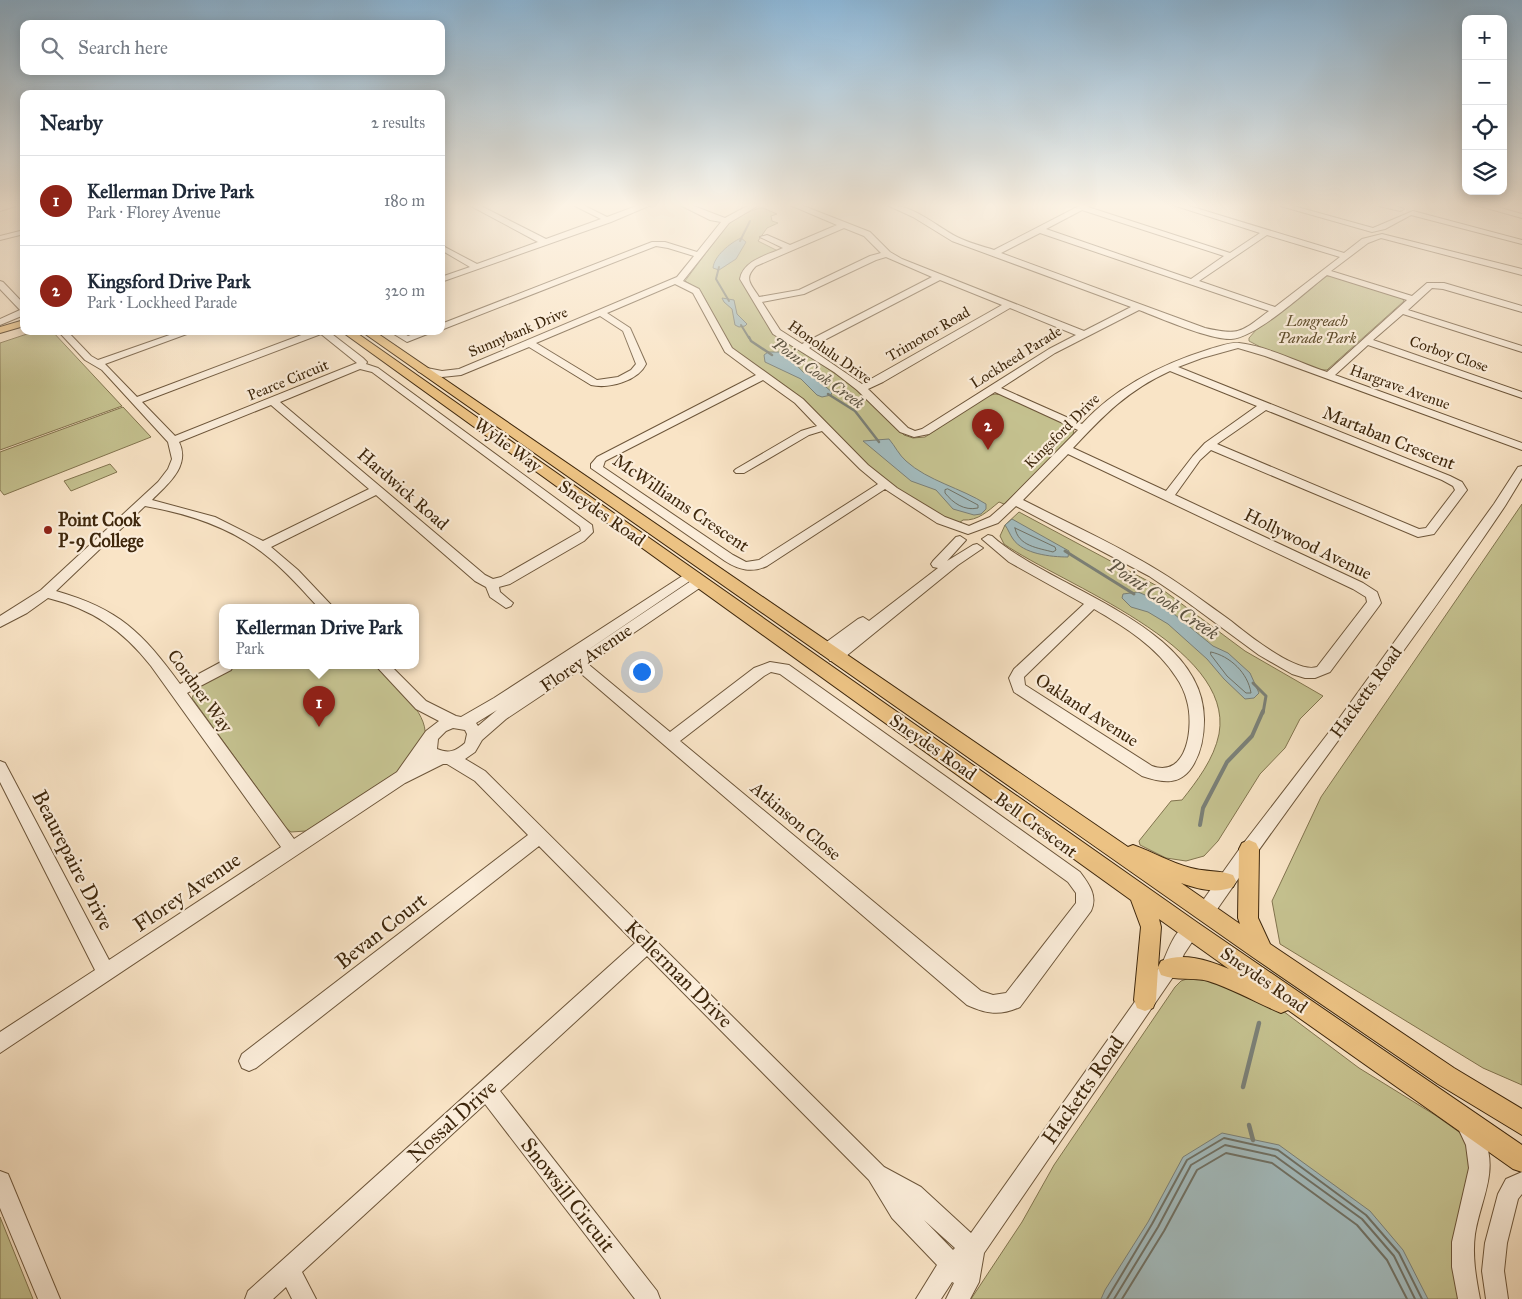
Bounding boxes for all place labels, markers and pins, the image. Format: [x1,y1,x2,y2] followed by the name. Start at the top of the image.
[972,409,1004,450] pin: 2
[58,509,144,553] place label: Point Cook P-9 College
[42,524,54,536] marker: Point Cook P-9 College
[303,686,335,727] pin: 1

